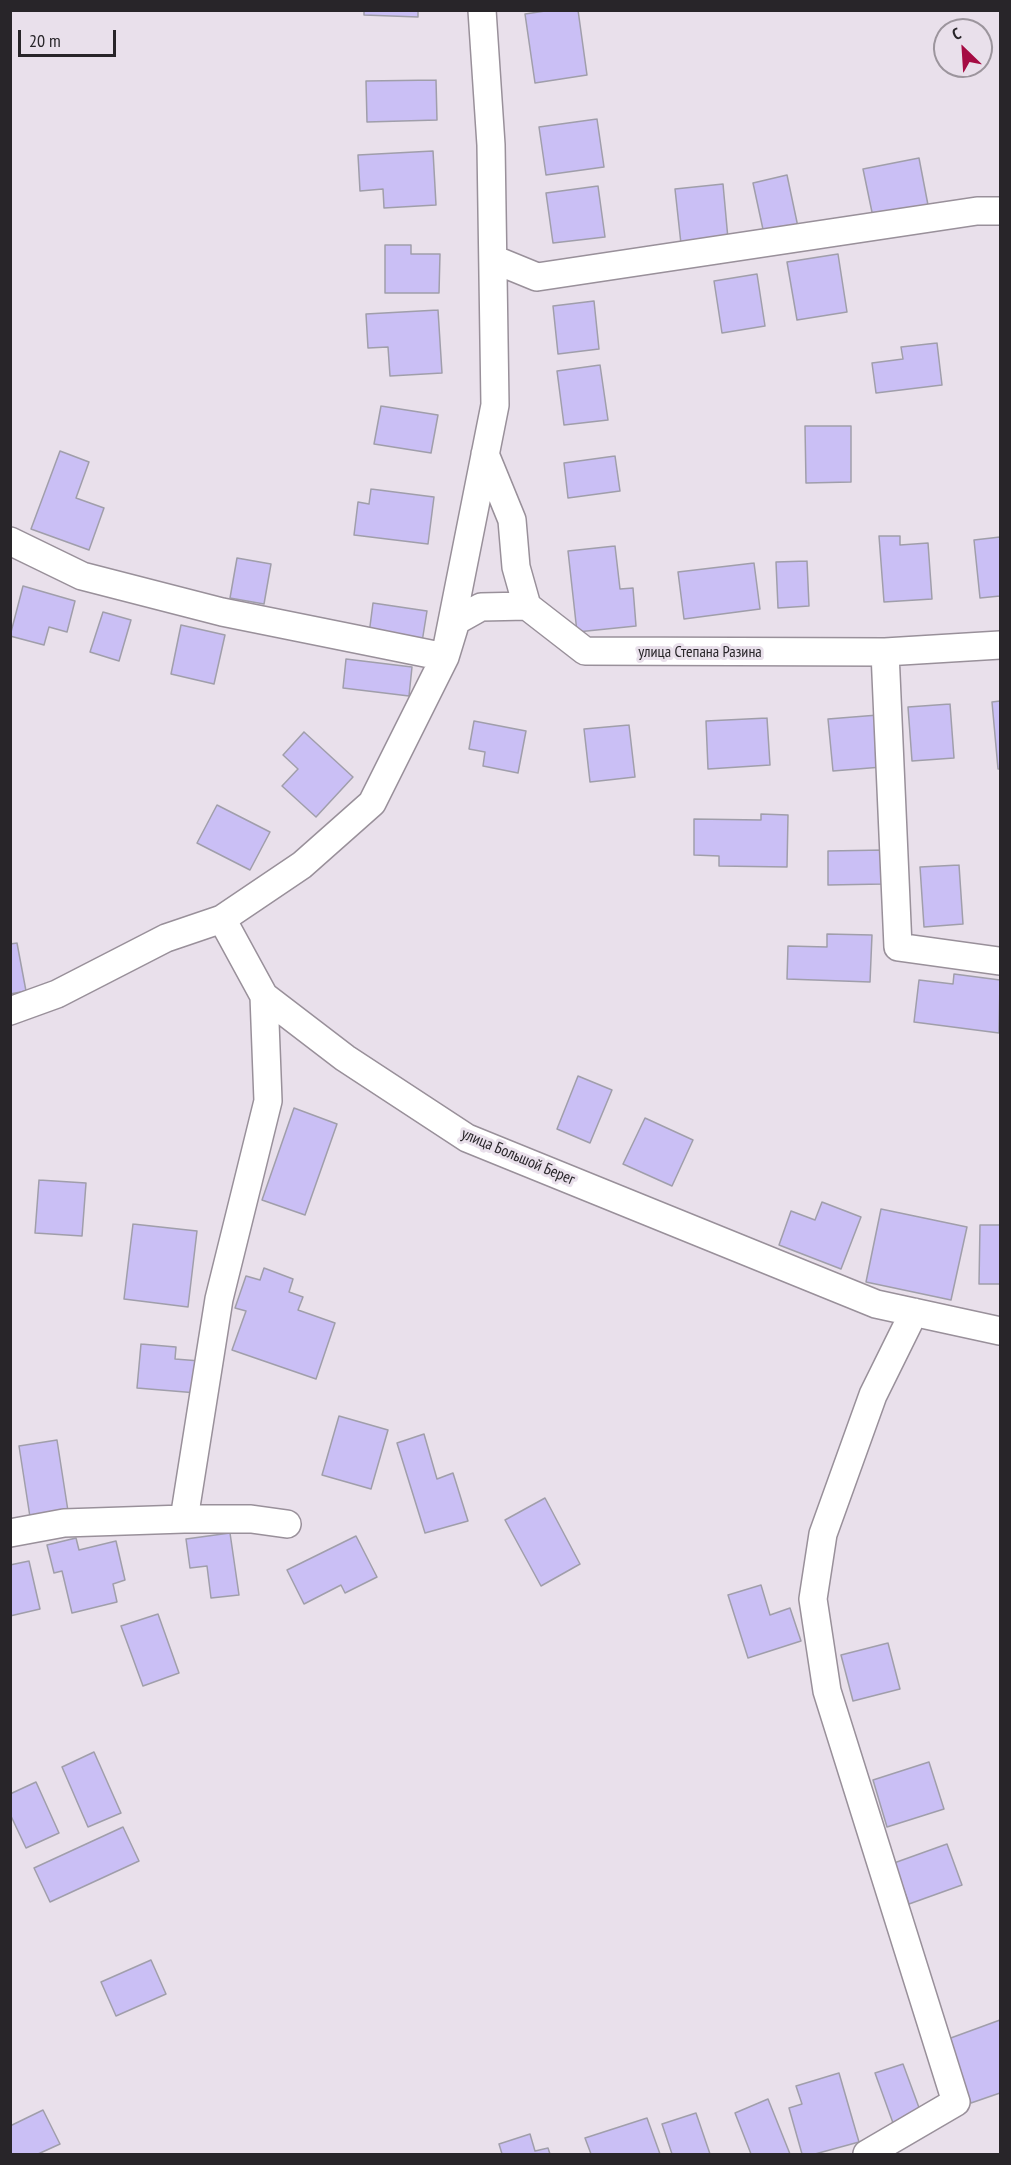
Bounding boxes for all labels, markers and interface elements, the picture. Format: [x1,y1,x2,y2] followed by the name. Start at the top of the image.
[21,18,118,56] scale bar
[933,18,993,78] north arrow
[949,23,964,44] text: С
[29,29,61,52] text: 20 m
[638,642,762,662] street label: улица Степана Разина
[458,1124,578,1190] street label: улица Большой Берег

